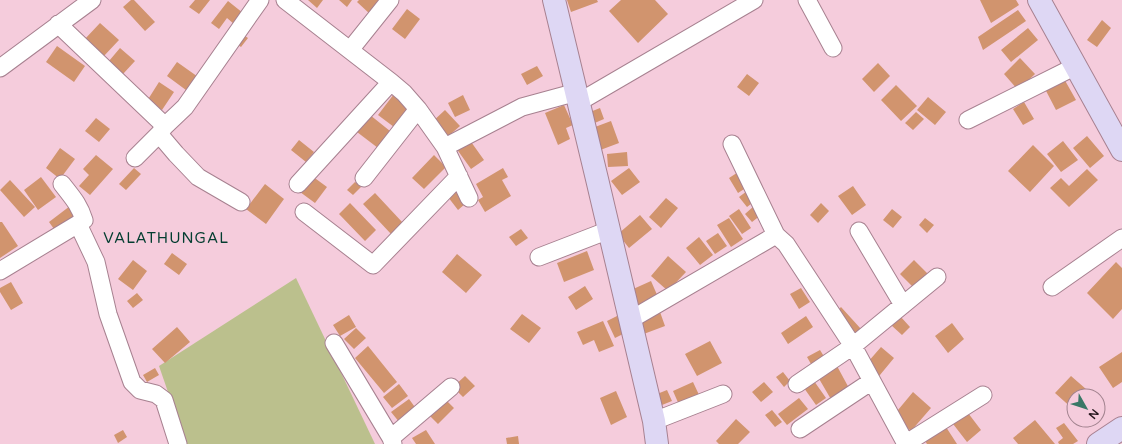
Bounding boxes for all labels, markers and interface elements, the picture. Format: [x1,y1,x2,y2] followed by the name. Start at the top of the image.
[103,229,229,247] district label: VALATHUNGAL
[1066,388,1106,428] north arrow
[1086,406,1101,422] text: N

